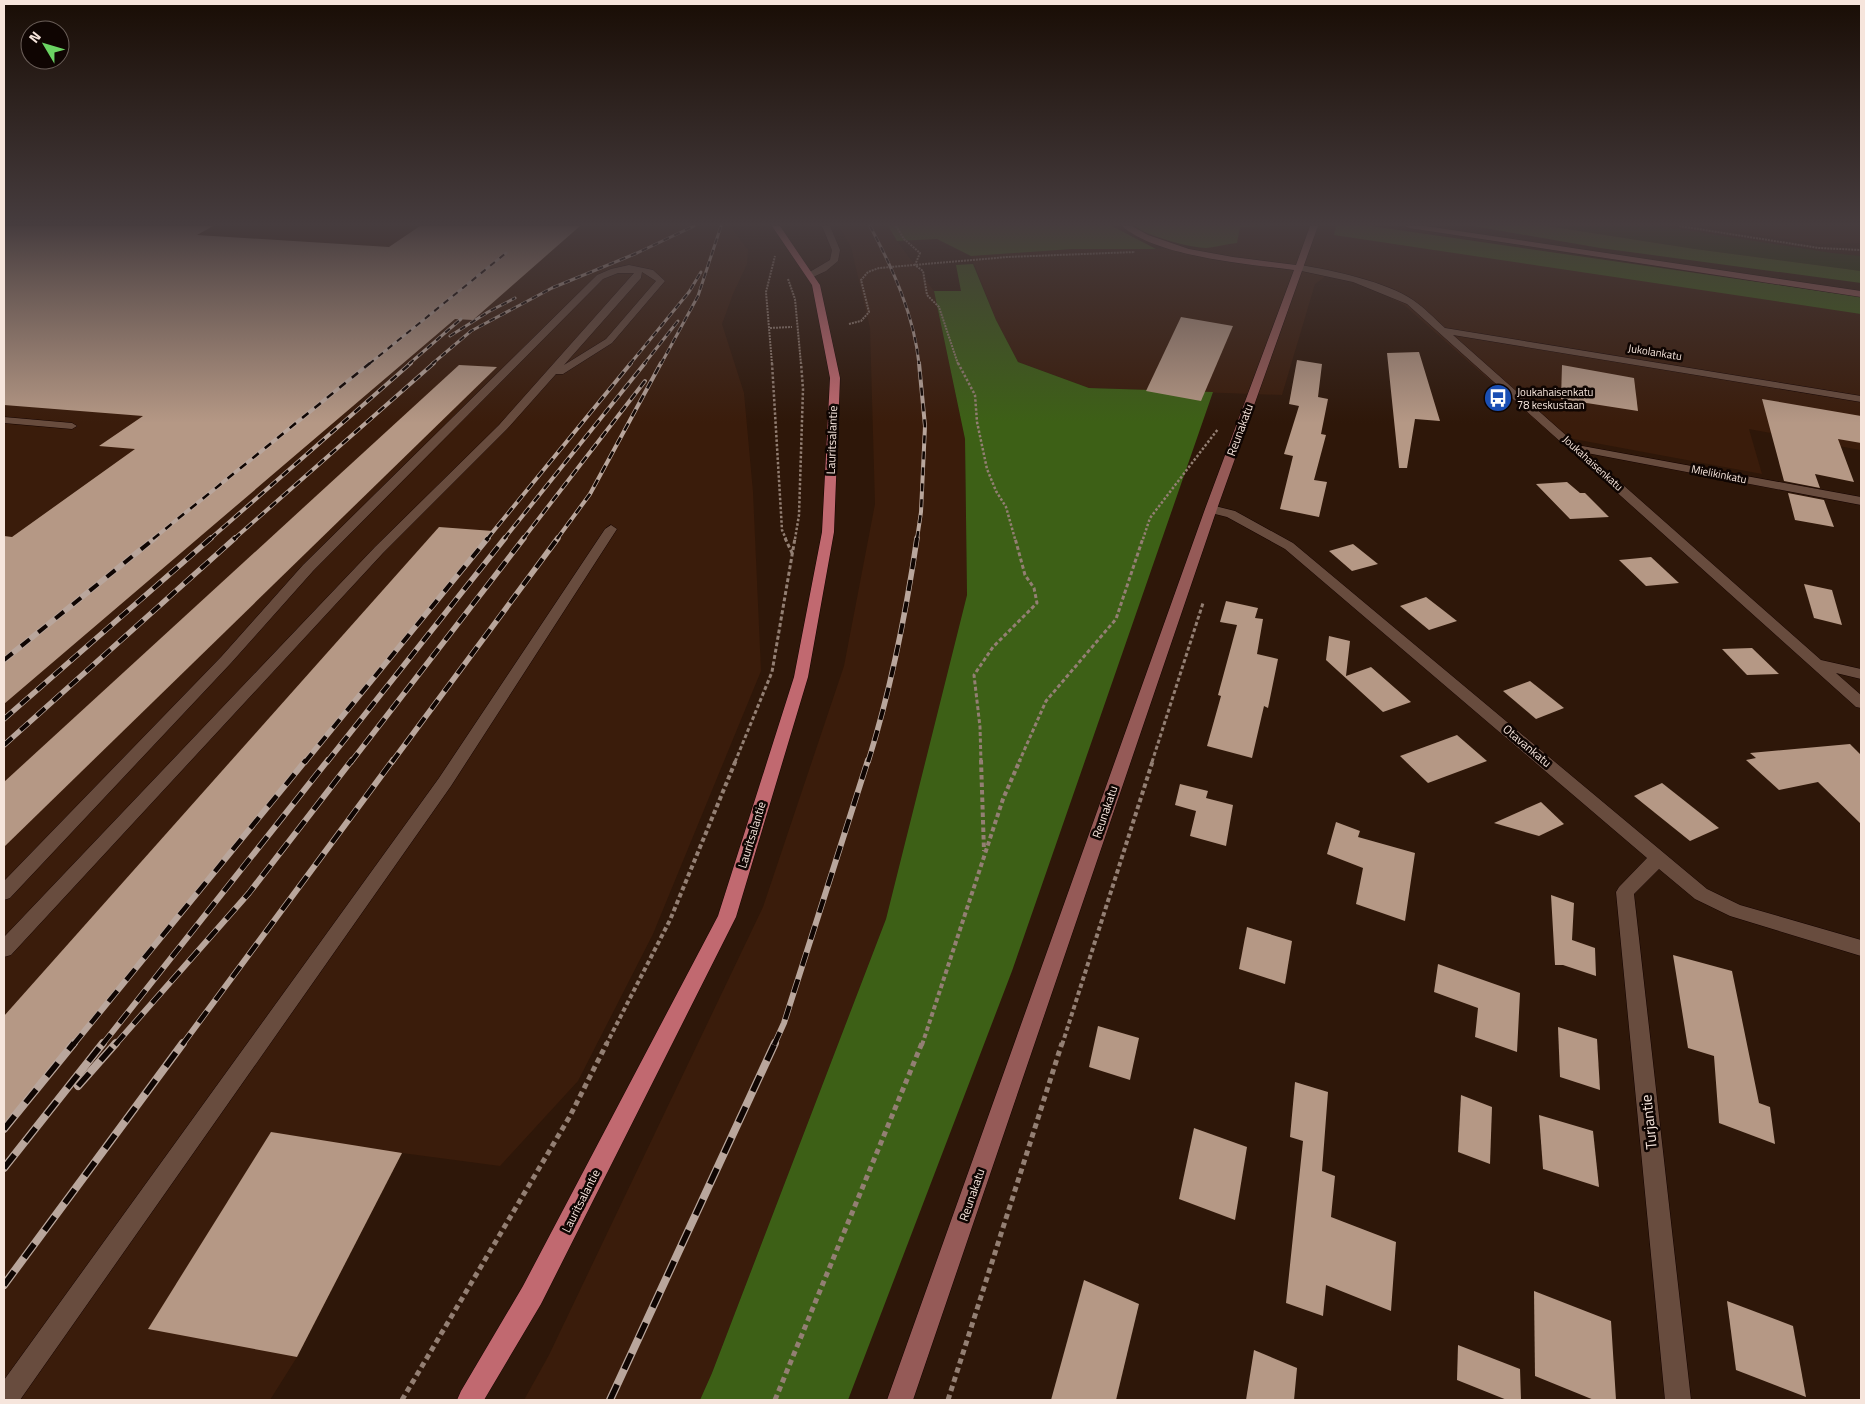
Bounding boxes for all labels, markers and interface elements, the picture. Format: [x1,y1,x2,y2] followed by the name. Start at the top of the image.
[20,20,70,70] north arrow
[23,26,46,47] text: N
[1627,340,1683,364] street label: Jukolankatu
[1483,383,1513,413] bus stop icon: Joukahaisenkatu 78 keskustaan
[1517,384,1594,413] place label: Joukahaisenkatu 78 keskustaan
[1221,401,1258,459] street label: Reunakatu
[821,405,842,475] street label: Lauritsalantie
[1559,432,1627,495] street label: Joukahaisenkatu
[1690,461,1748,487] street label: Mielikinkatu
[1499,720,1556,772] street label: Otavankatu
[1087,783,1122,841] street label: Reunakatu
[732,799,771,871] street label: Lauritsalantie
[1634,1094,1663,1150] street label: Turjantie
[556,1166,605,1236] street label: Lauritsalantie
[954,1166,989,1224] street label: Reunakatu

